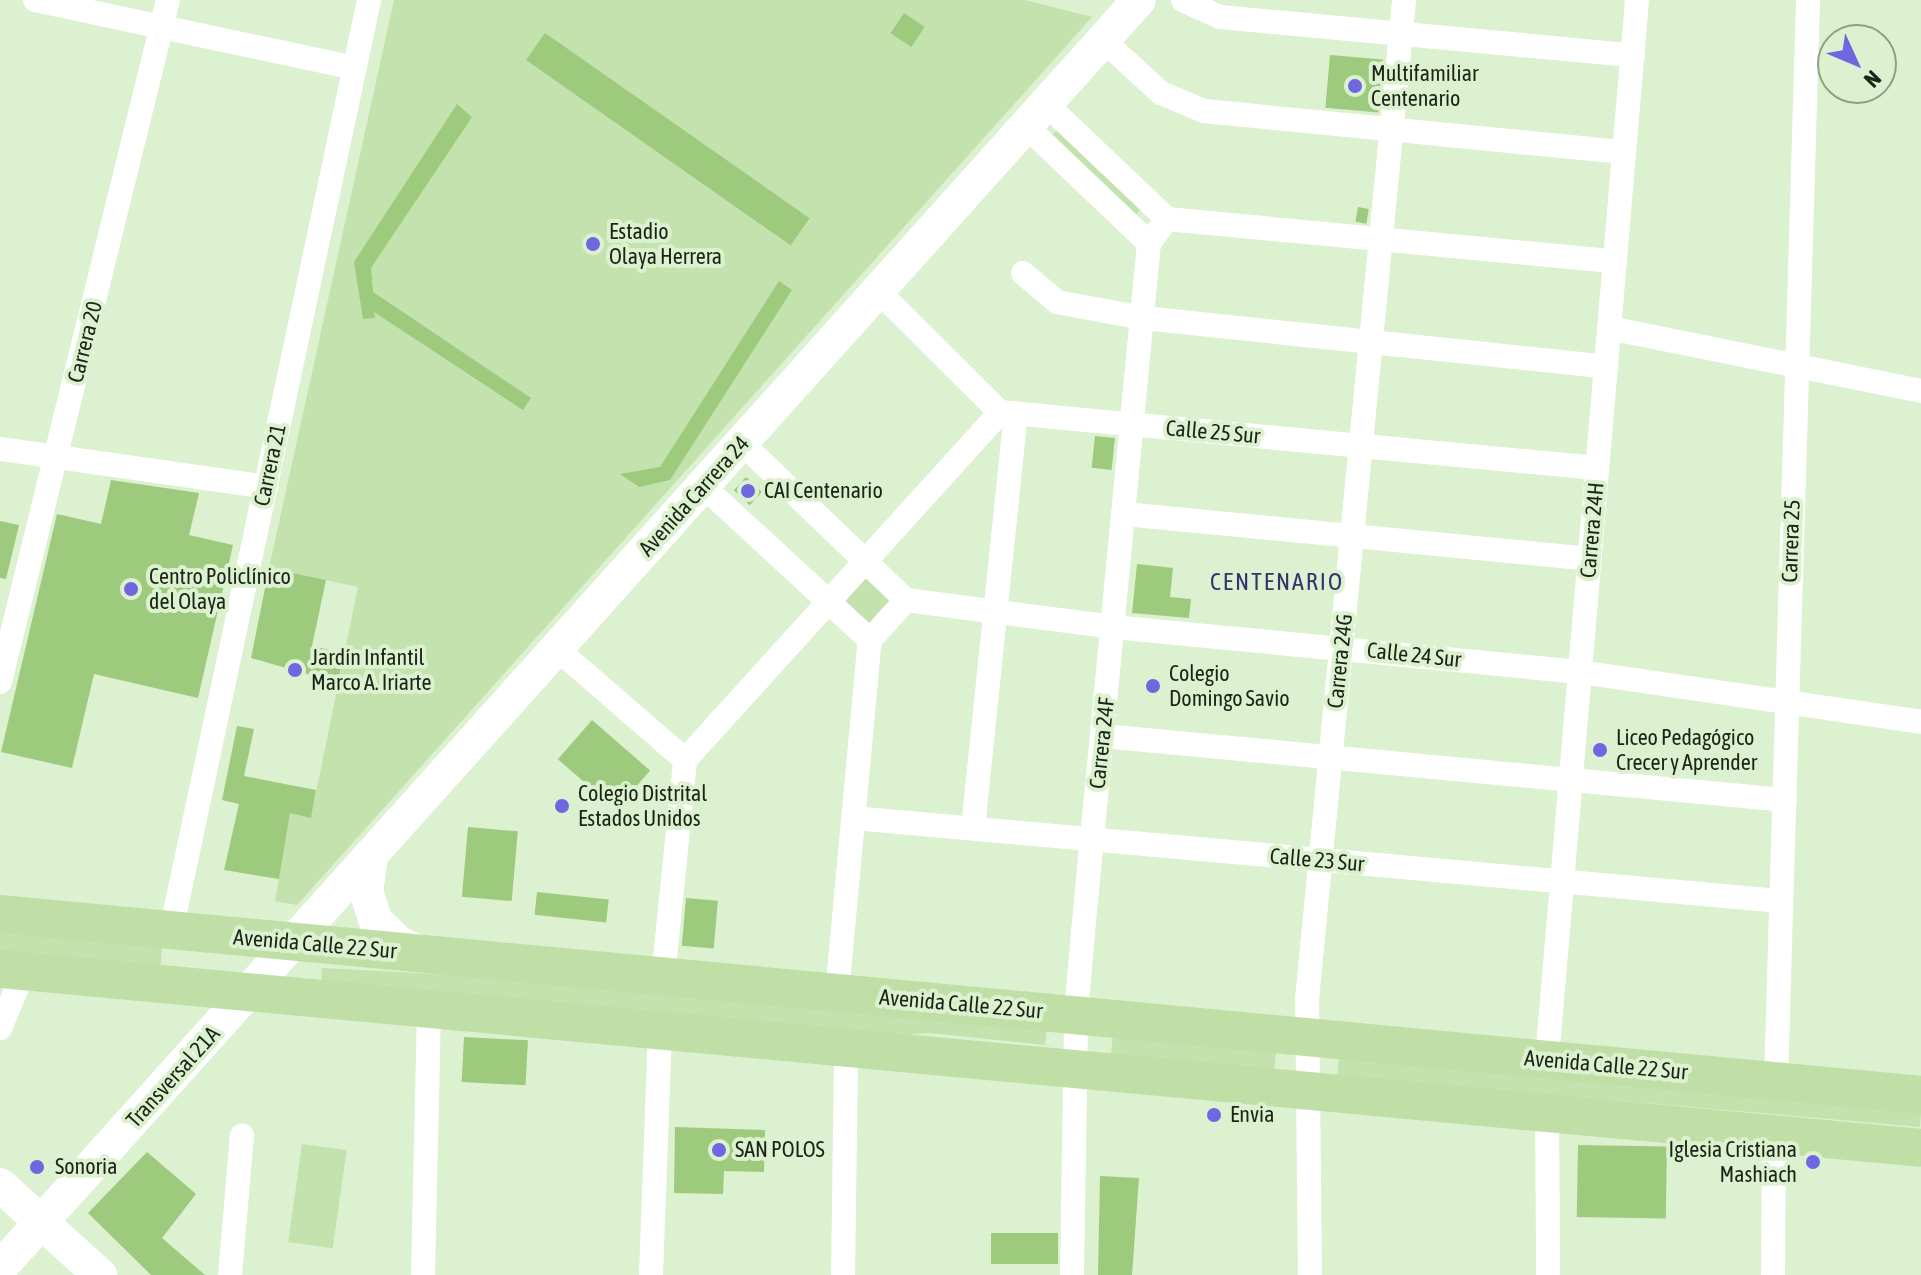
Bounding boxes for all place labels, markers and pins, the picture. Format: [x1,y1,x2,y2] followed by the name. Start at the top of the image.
[1371,60,1478,112] place label: Multifamiliar Centenario
[1346,77,1364,95] marker: Multifamiliar Centenario
[609,218,722,270] place label: Estadio Olaya Herrera
[584,235,602,253] marker: Estadio Olaya Herrera
[764,478,883,504] place label: CAI Centenario
[739,482,757,500] marker: CAI Centenario
[149,563,291,614] place label: Centro Policlínico del Olaya
[120,578,142,600] marker: Centro Policlínico del Olaya
[311,644,431,696] place label: Jardín Infantil Marco A. Iriarte
[1169,660,1290,712] place label: Colegio Domingo Savio
[286,661,304,679] marker: Jardín Infantil Marco A. Iriarte
[1144,677,1162,695] marker: Colegio Domingo Savio
[1616,724,1757,776] place label: Liceo Pedagógico Crecer y Aprender
[1591,741,1609,759] marker: Liceo Pedagógico Crecer y Aprender
[578,780,707,832] place label: Colegio Distrital Estados Unidos
[553,797,571,815] marker: Colegio Distrital Estados Unidos
[1230,1102,1274,1128] place label: Envia
[1205,1106,1223,1124] marker: Envia
[1669,1136,1797,1188] place label: Iglesia Cristiana Mashiach
[735,1137,825,1163] place label: SAN POLOS
[710,1141,728,1159] marker: SAN POLOS
[1804,1153,1822,1171] marker: Iglesia Cristiana Mashiach
[55,1154,117,1180] place label: Sonoria
[26,1156,48,1178] marker: Sonoria

